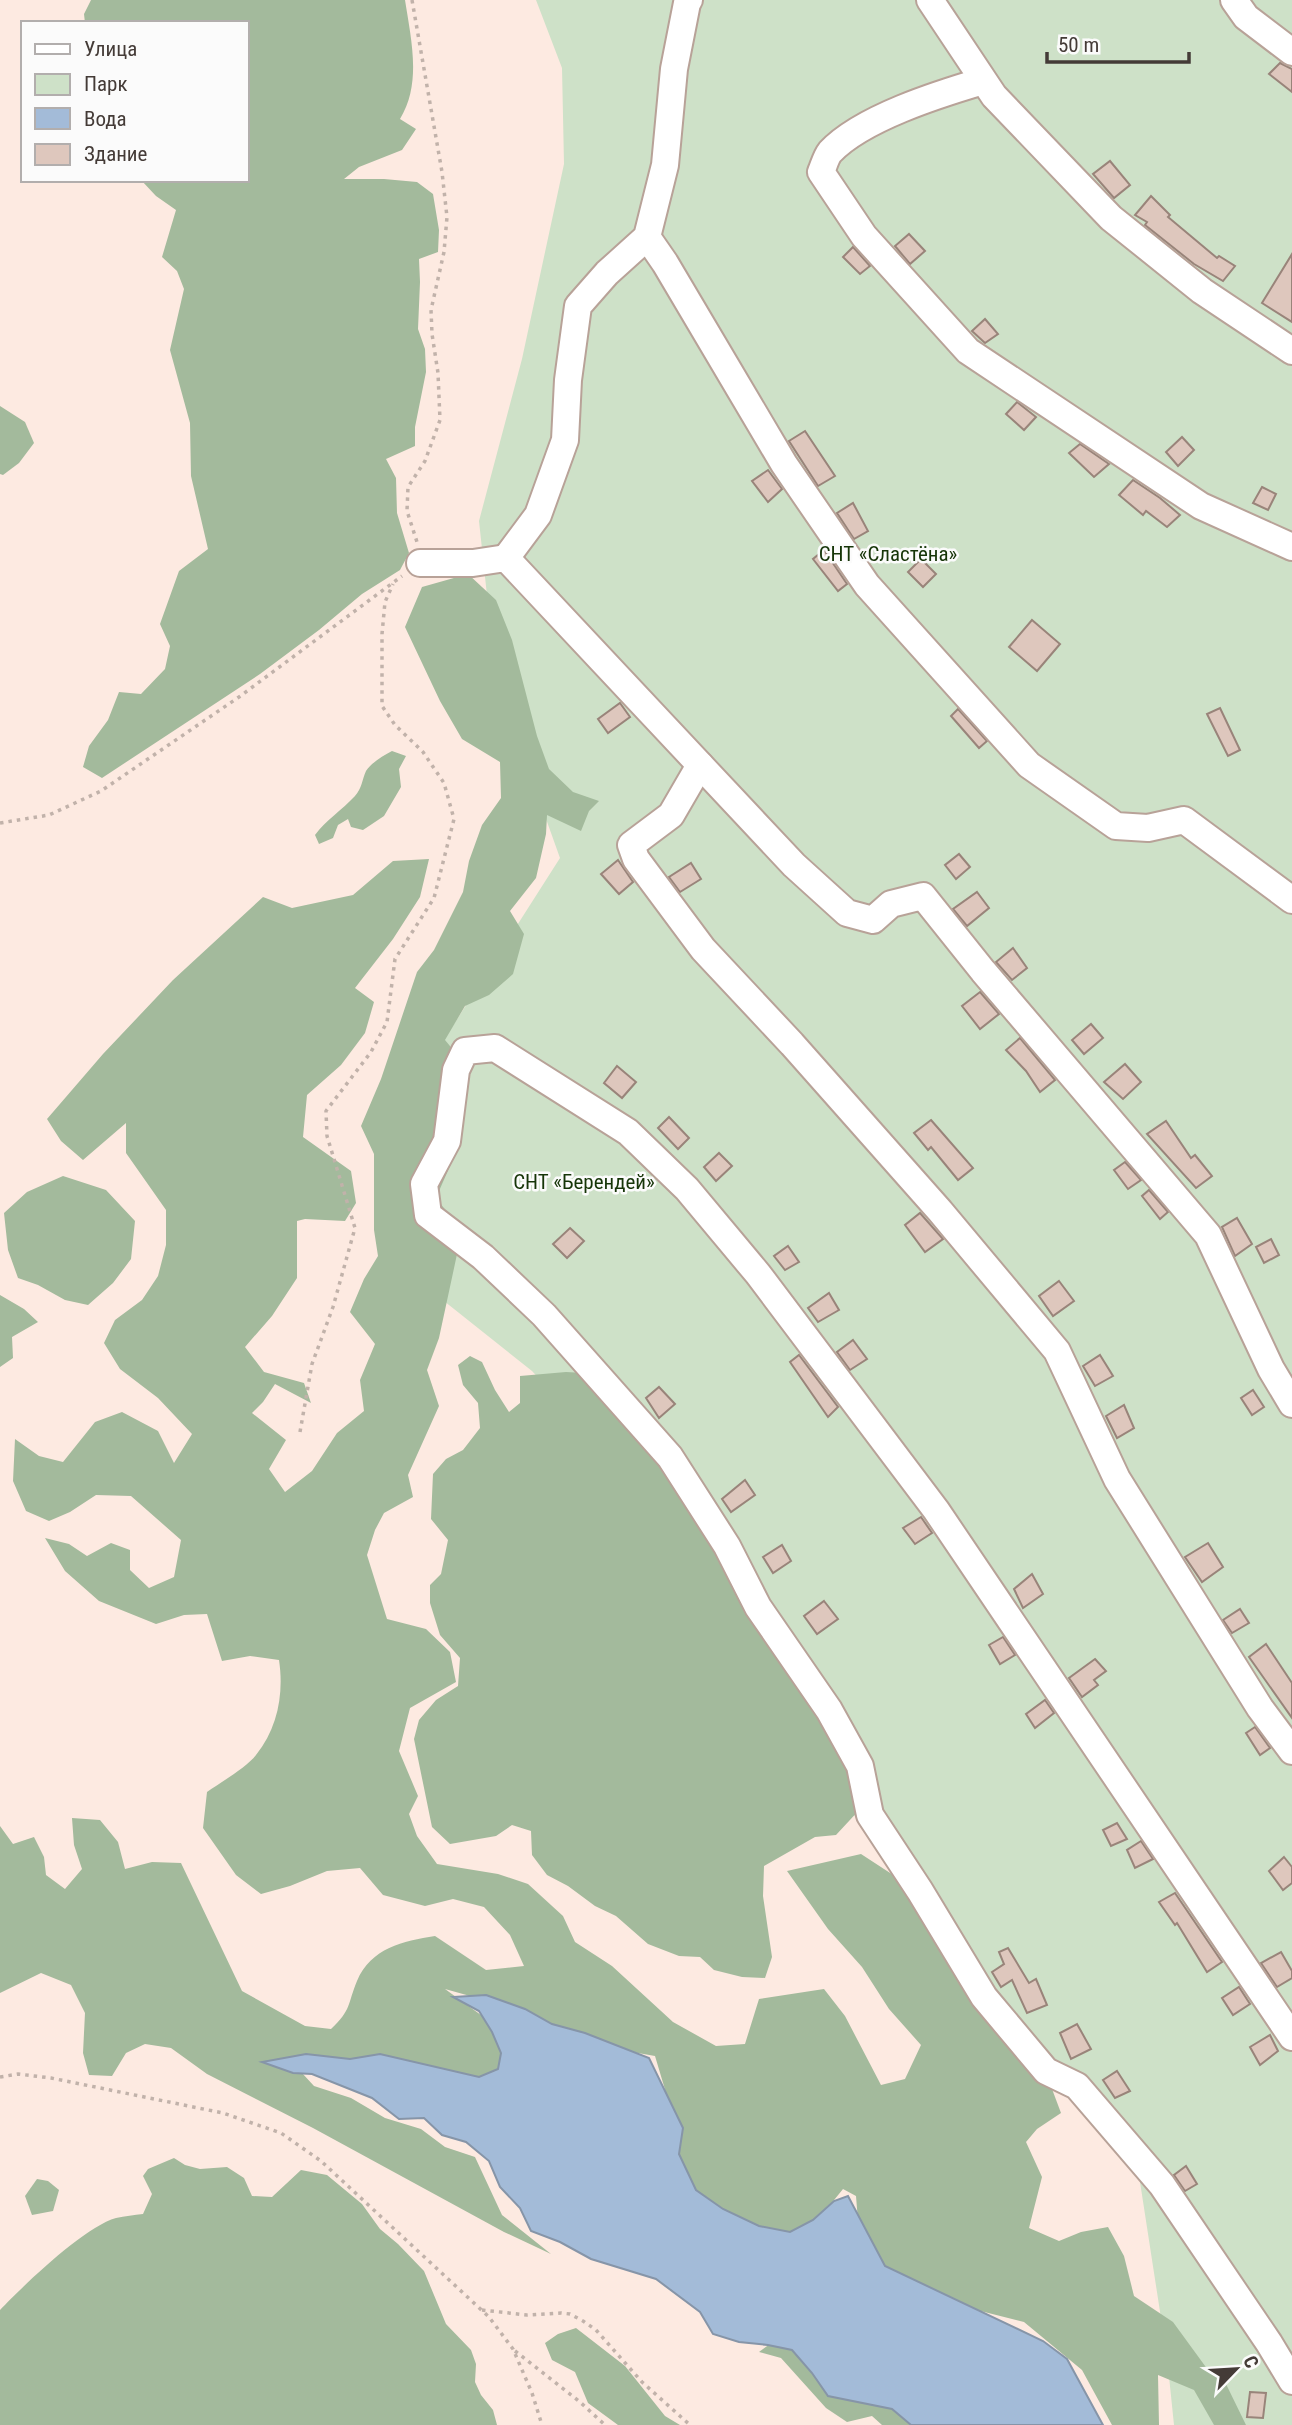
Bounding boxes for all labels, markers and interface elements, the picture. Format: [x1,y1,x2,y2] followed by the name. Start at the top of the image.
[21,21,248,182] legend
[1047,21,1189,65] scale bar
[1058,33,1099,57] text: 50 m
[84,37,137,61] text: Улица
[84,72,128,96] text: Парк
[84,107,127,131] text: Вода
[84,142,148,166] text: Здание
[819,542,958,566] park label: СНТ «Сластёна»
[513,1170,655,1194] park label: СНТ «Берендей»
[1201,2334,1271,2404] north arrow
[1238,2352,1264,2372] text: С

